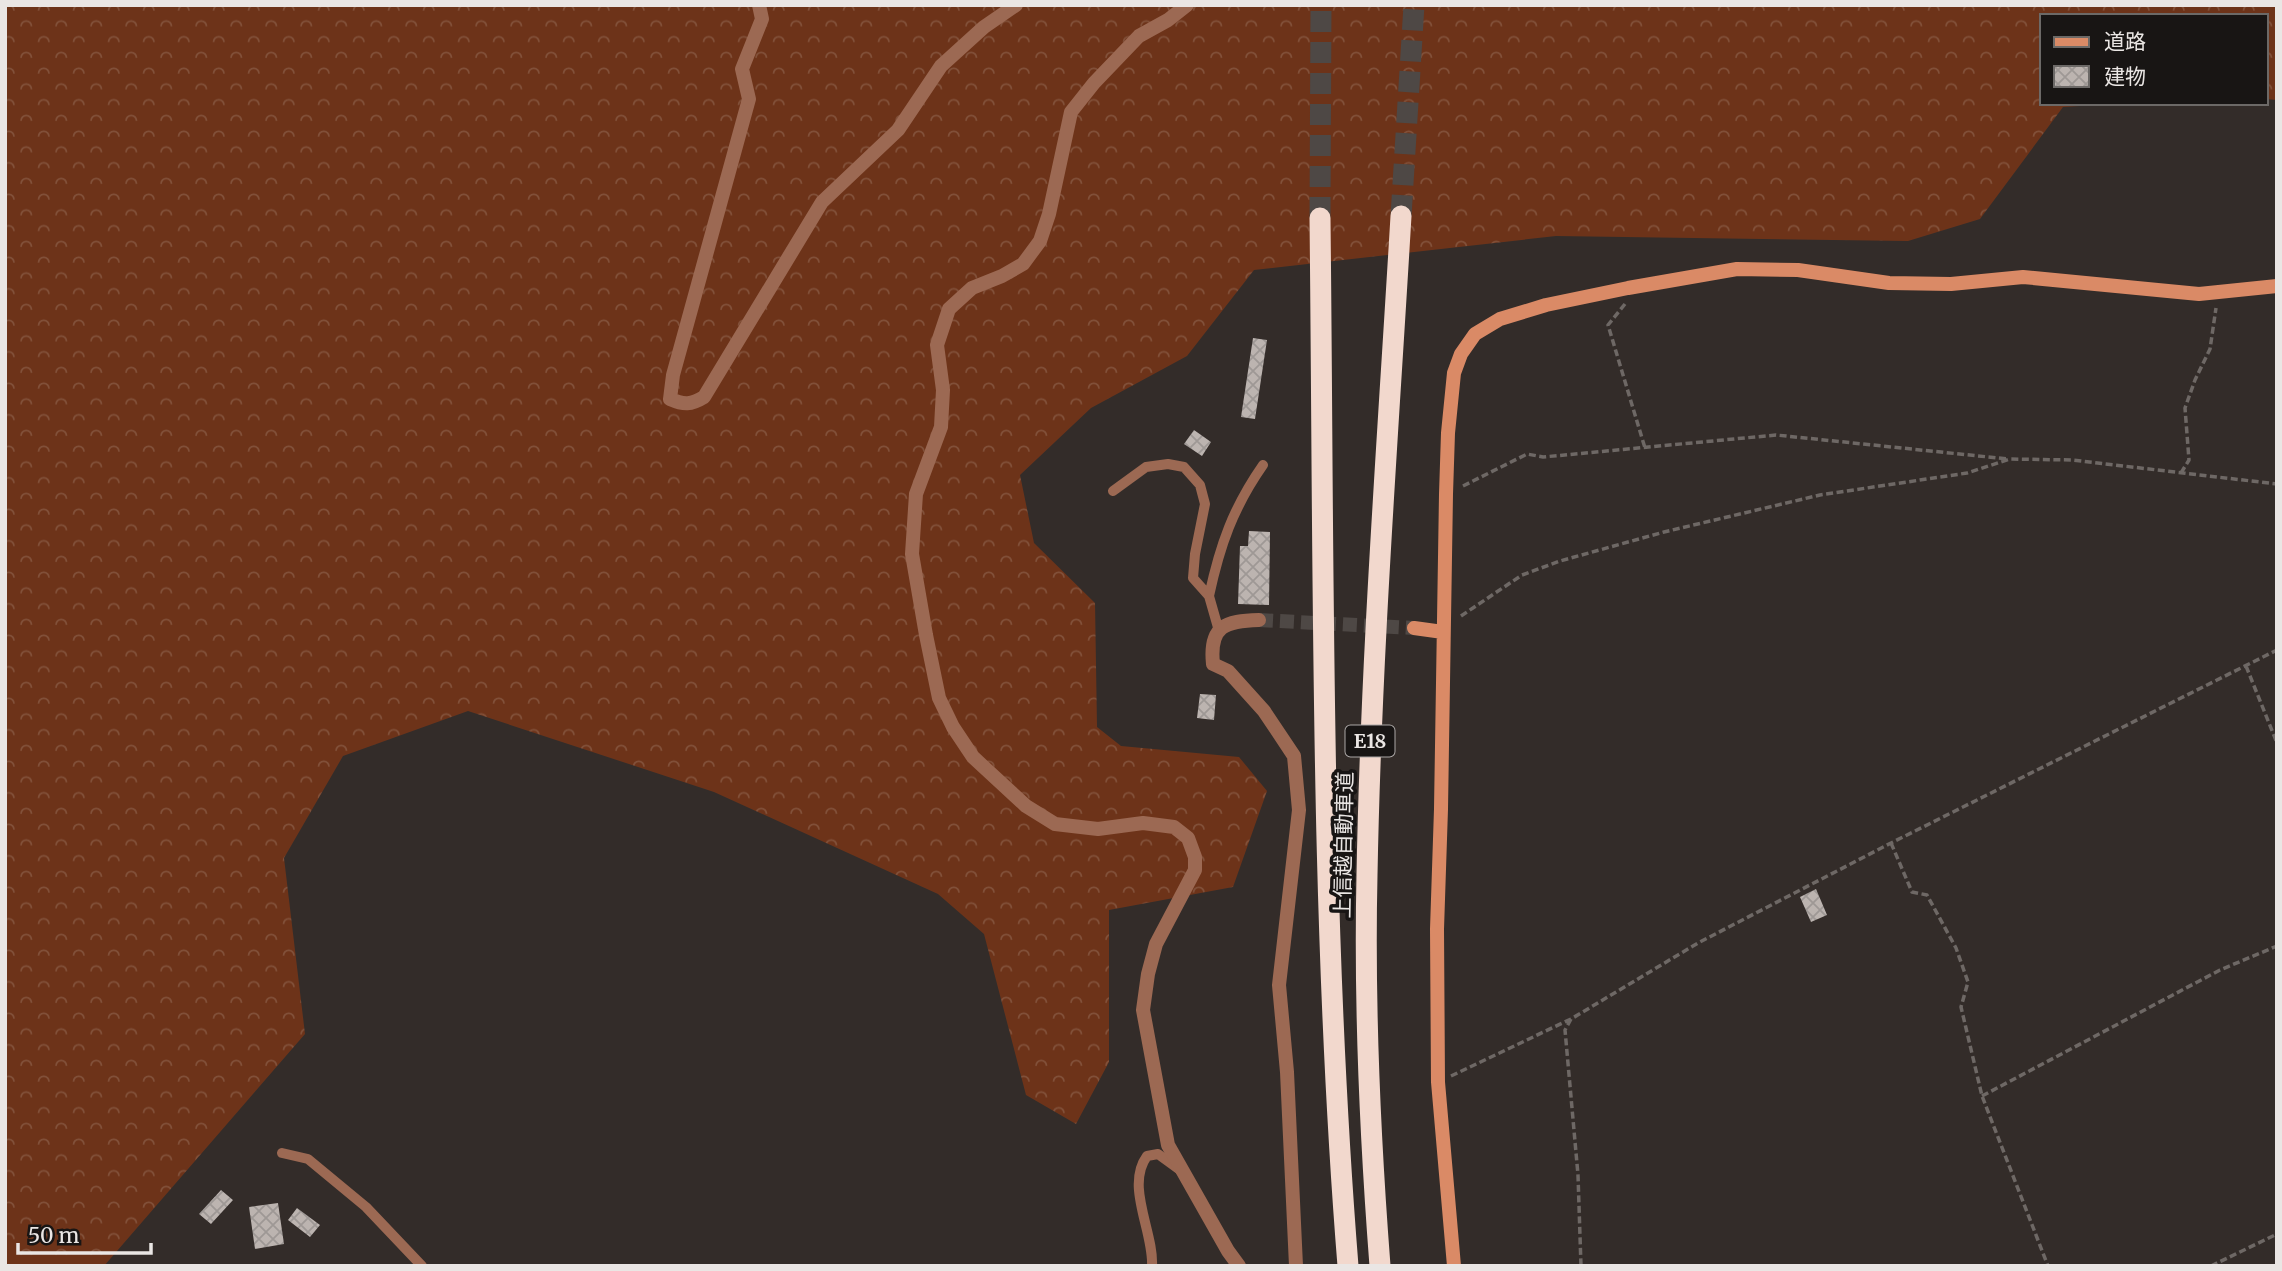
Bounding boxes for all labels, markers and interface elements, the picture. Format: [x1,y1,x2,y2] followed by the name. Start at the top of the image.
[2040,14,2268,105] legend
[2104,28,2146,55] text: 道路
[2104,63,2146,90] text: 建物
[1346,726,1394,756] road number: E18
[1329,771,1358,919] street label: 上信越自動車道
[18,1212,150,1256] scale bar
[28,1222,79,1249] text: 50 m

